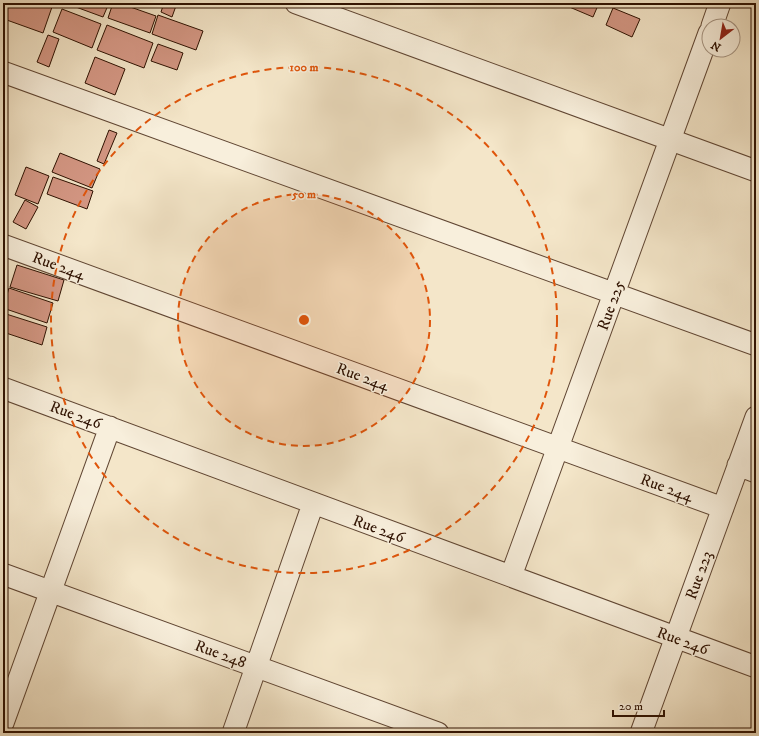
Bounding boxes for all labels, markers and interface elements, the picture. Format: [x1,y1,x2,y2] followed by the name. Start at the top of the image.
[701,18,741,58] north arrow
[709,37,724,54] text: N
[290,60,318,75] text: 100 m
[291,187,316,202] text: 50 m
[30,247,89,285] street label: Rue 244
[593,277,629,333] street label: Rue 225
[297,313,311,327] centre of rings
[334,358,393,396] street label: Rue 244
[47,396,105,434] street label: Rue 246
[638,469,697,507] street label: Rue 244
[350,510,408,548] street label: Rue 246
[681,548,717,602] street label: Rue 223
[654,622,712,660] street label: Rue 246
[192,635,249,672] street label: Rue 248
[613,692,664,718] scale bar
[619,699,643,714] text: 20 m

